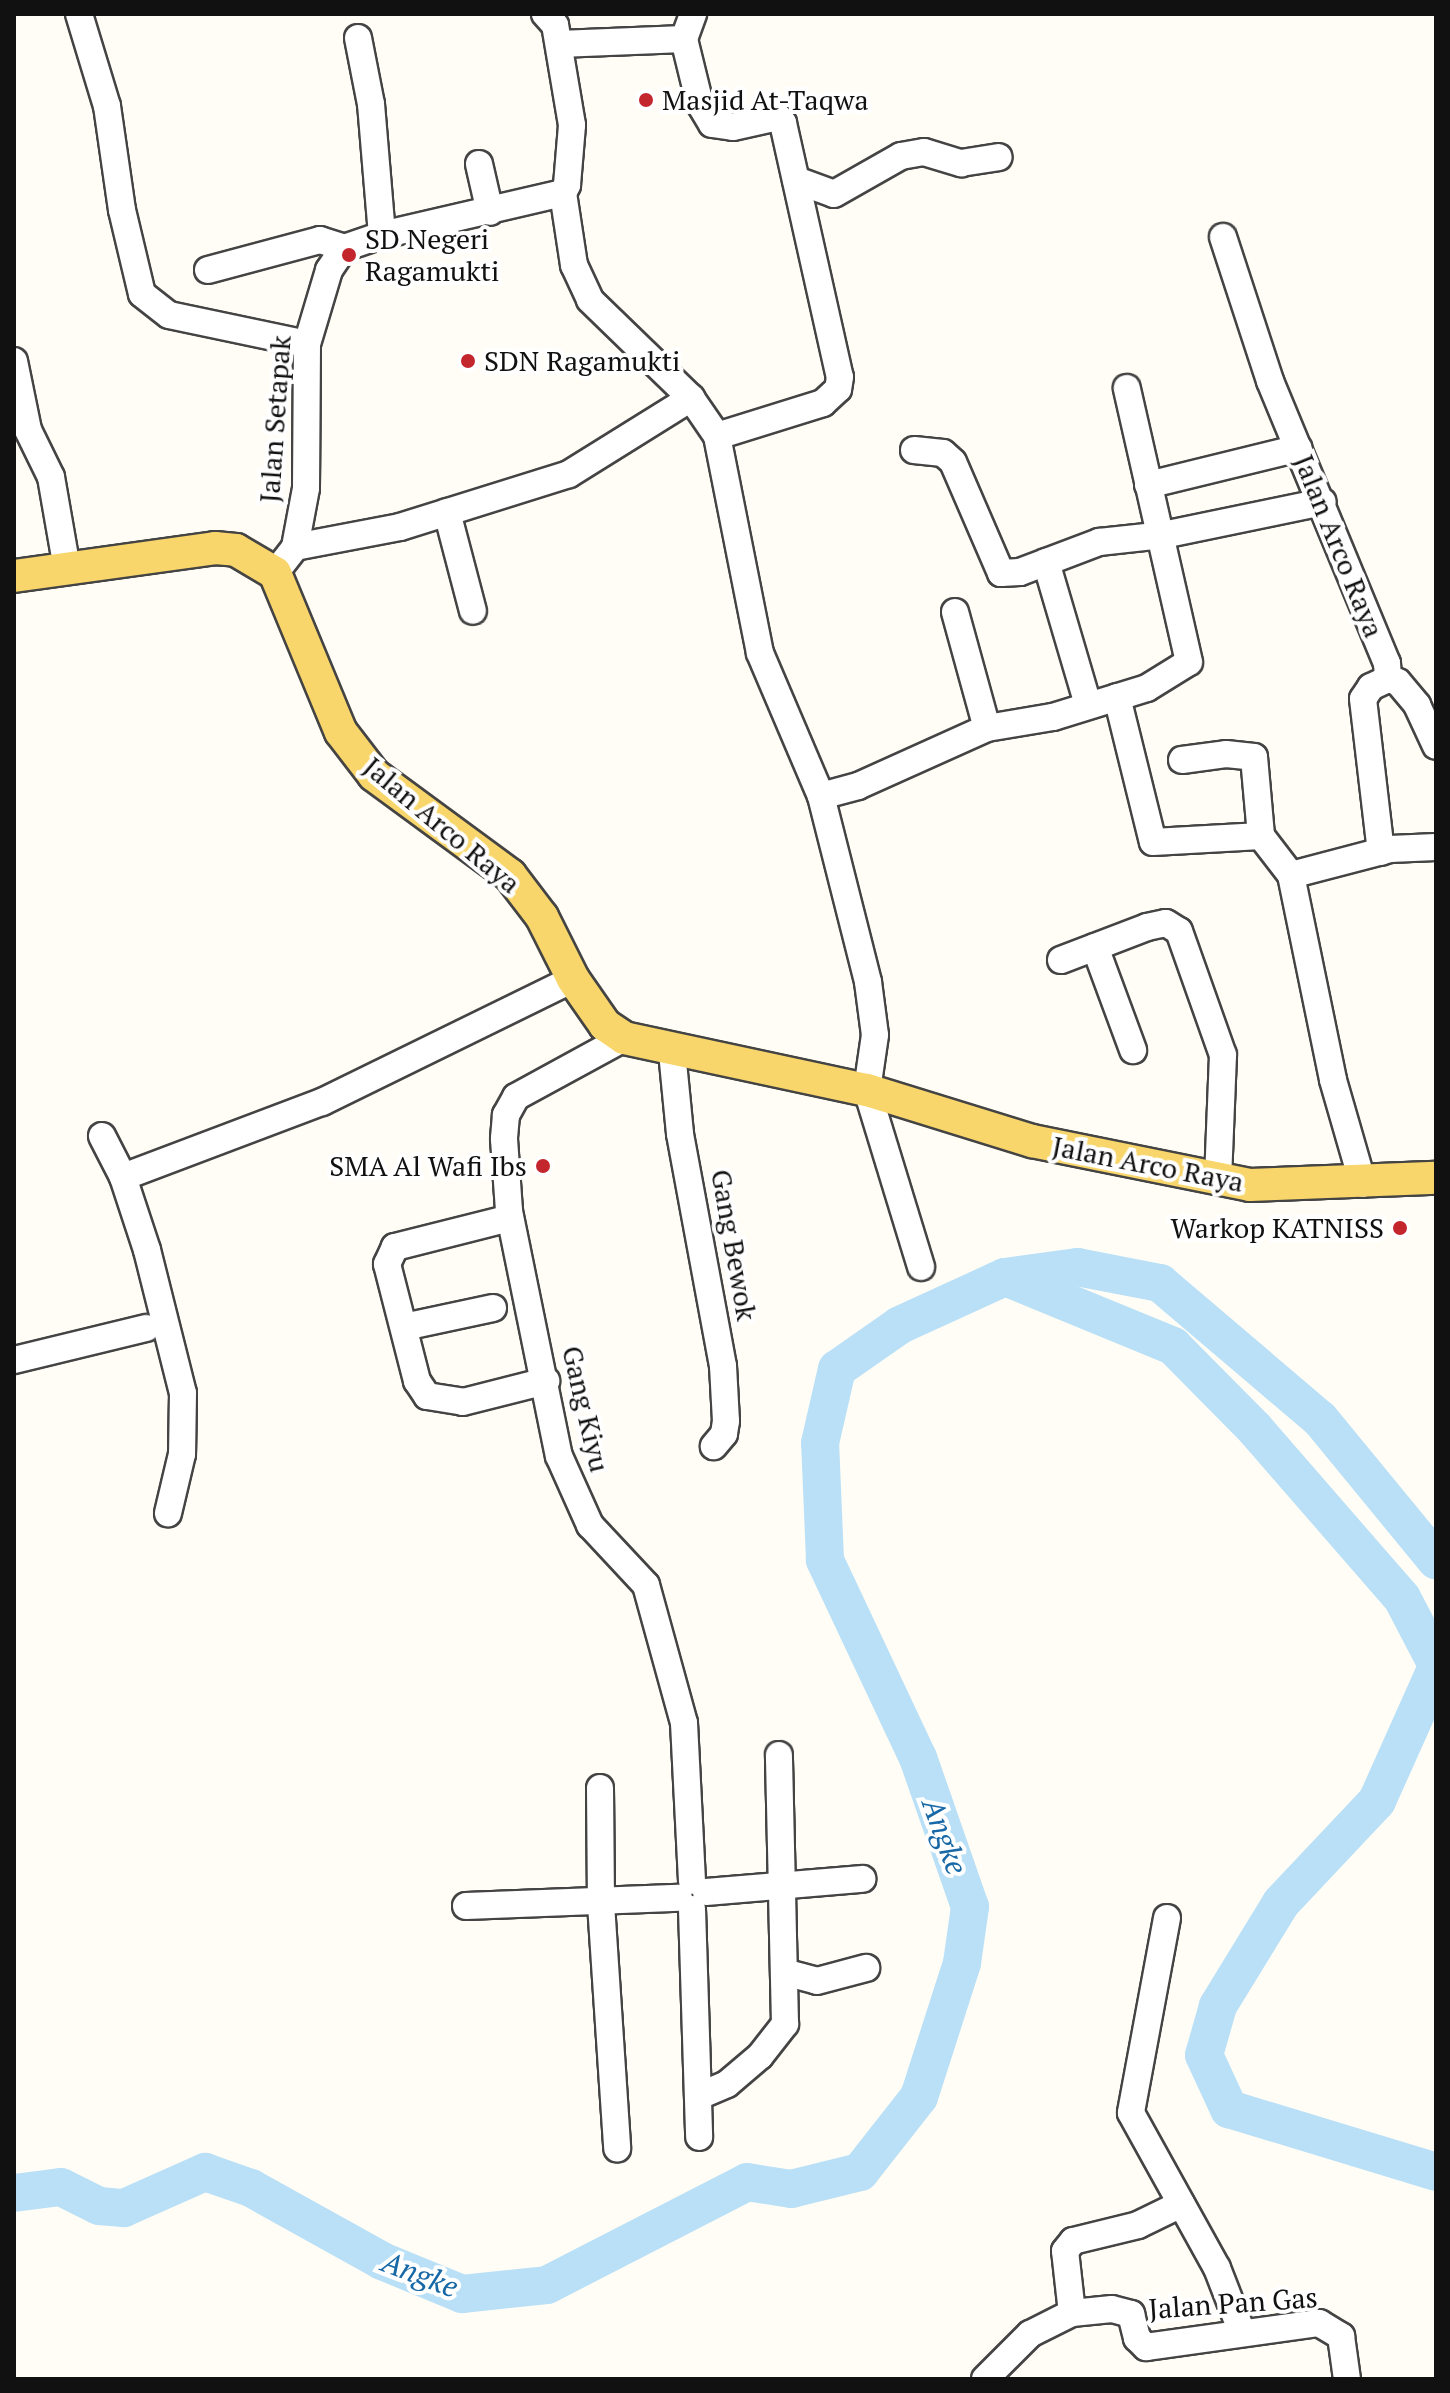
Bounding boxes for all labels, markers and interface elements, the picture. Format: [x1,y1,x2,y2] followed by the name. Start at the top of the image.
[662,83,869,117] place label: Masjid At-Taqwa
[637,91,655,109] marker: Masjid At-Taqwa
[365,222,499,288] place label: SD Negeri Ragamukti
[340,246,358,264] marker: SD Negeri Ragamukti
[252,334,298,504] street label: Jalan Setapak
[484,344,680,378] place label: SDN Ragamukti
[459,352,477,370] marker: SDN Ragamukti
[1287,449,1391,643] street label: Jalan Arco Raya
[357,750,527,900] street label: Jalan Arco Raya
[1049,1129,1247,1199] street label: Jalan Arco Raya
[328,1149,527,1183] place label: SMA Al Wafi Ibs
[534,1157,552,1175] marker: SMA Al Wafi Ibs
[704,1167,764,1323] street label: Gang Bewok
[1171,1211,1384,1245] place label: Warkop KATNISS
[1391,1219,1409,1237] marker: Warkop KATNISS
[555,1343,617,1475] street label: Gang Kiyu
[915,1793,975,1879] water label: Angke
[377,2243,463,2305] water label: Angke
[1147,2280,1319,2326] street label: Jalan Pan Gas

